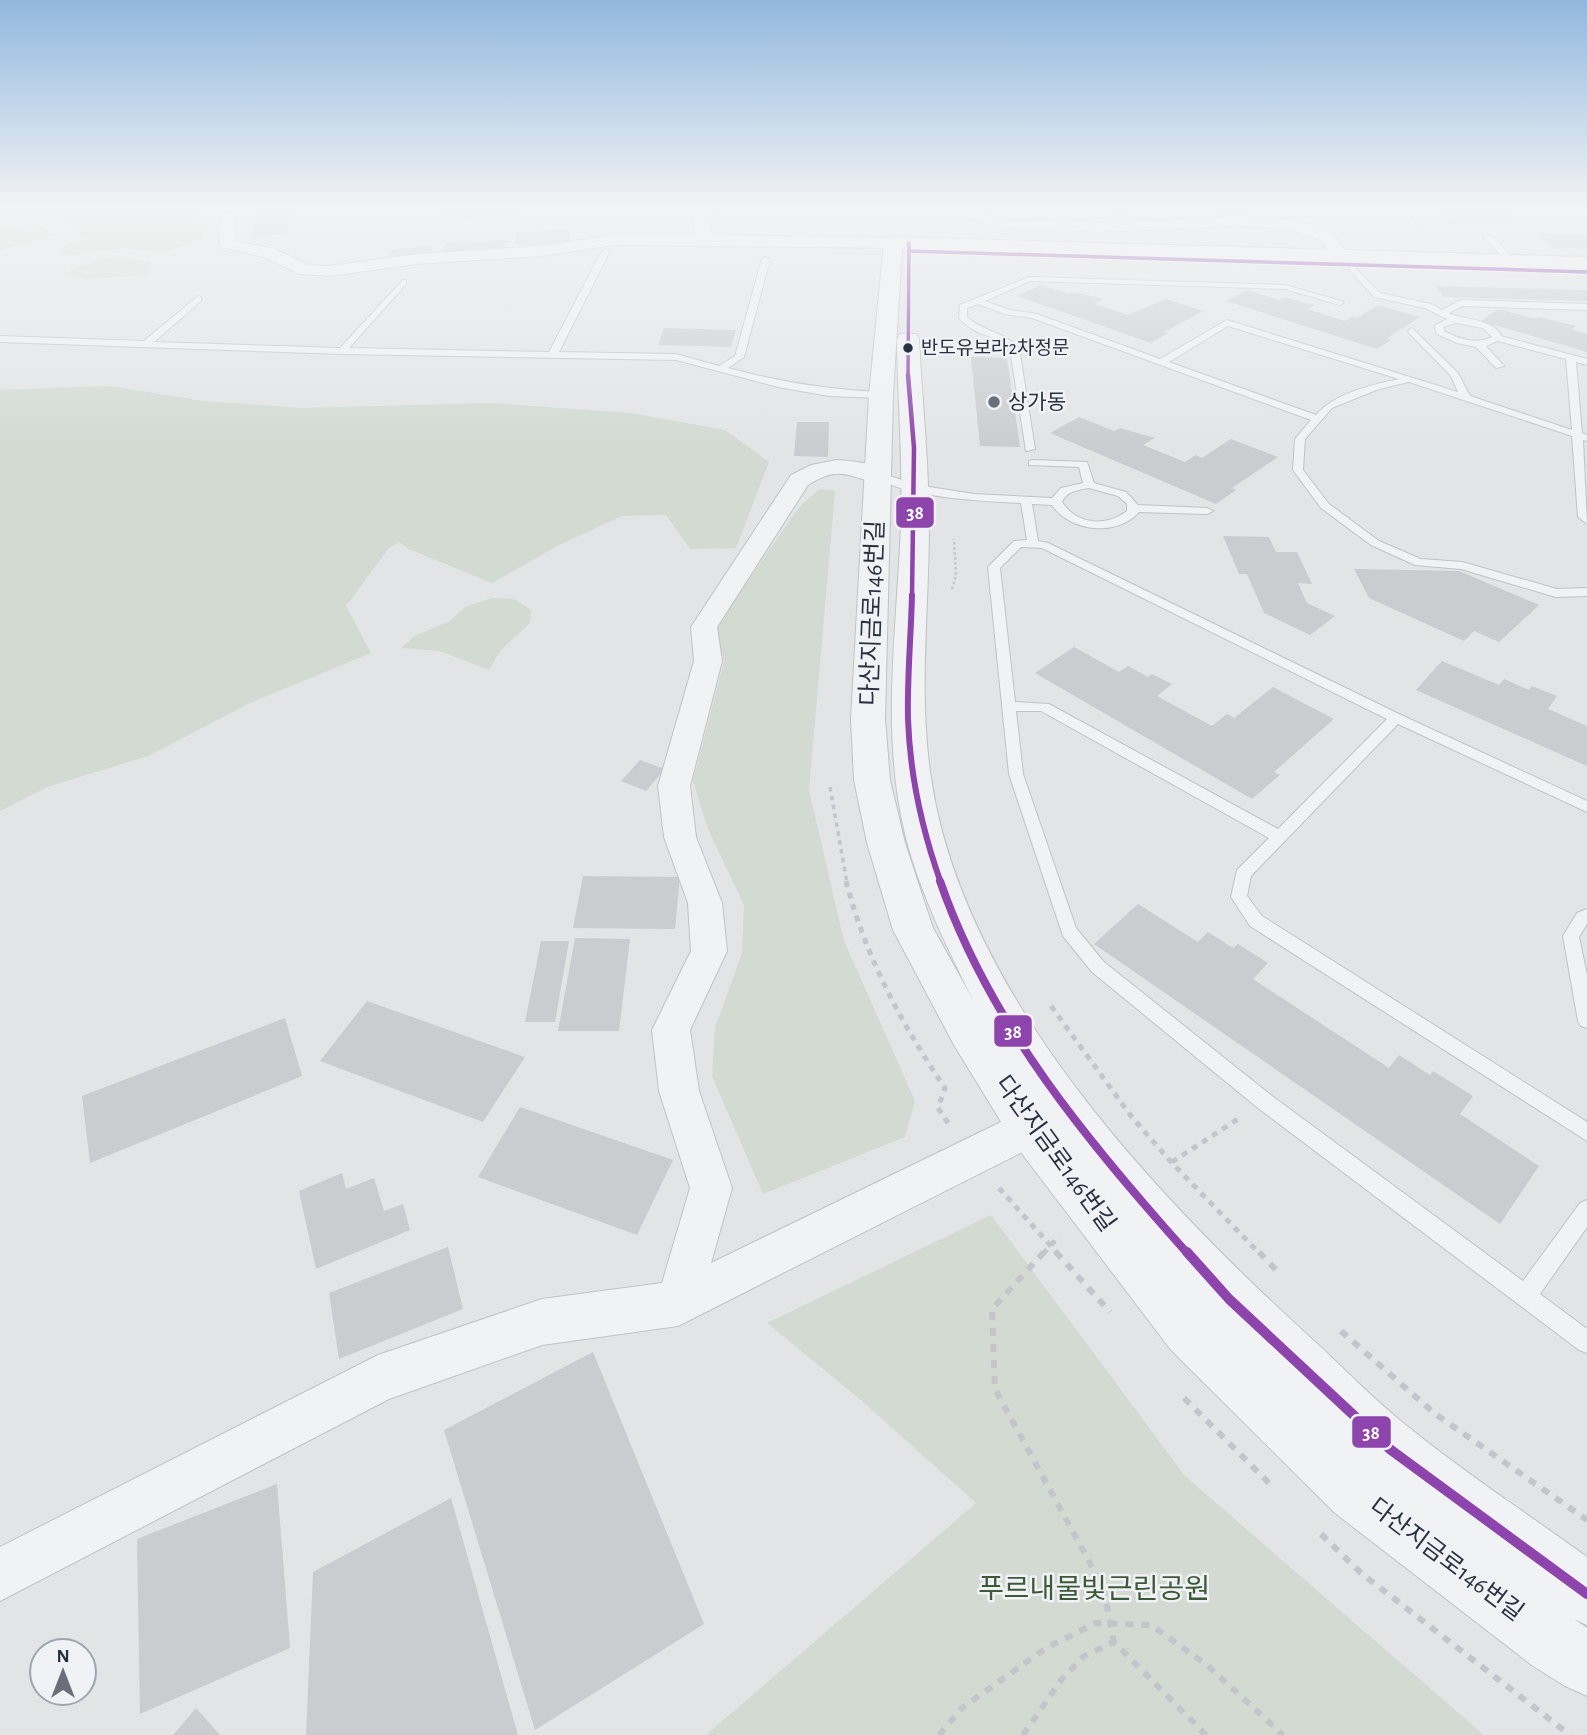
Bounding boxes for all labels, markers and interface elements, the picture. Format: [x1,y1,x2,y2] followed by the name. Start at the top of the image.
[921,338,1070,358] place label: 반도유보라2차정문
[901,341,915,355] marker: 반도유보라2차정문
[1008,391,1066,413] place label: 상가동
[986,394,1002,410] marker: 상가동
[895,496,935,529] line badge: 38
[906,504,924,523] text: 38
[857,520,888,706] street label: 다산지금로146번길
[993,1014,1033,1048] line badge: 38
[1004,1023,1022,1042] text: 38
[991,1071,1120,1236] street label: 다산지금로146번길
[1351,1415,1392,1449] line badge: 38
[1362,1424,1380,1443] text: 38
[1365,1494,1528,1625] street label: 다산지금로146번길
[978,1574,1210,1604] park label: 푸르내물빛근린공원
[28,1637,98,1707] north arrow
[56,1647,70,1666] text: N

